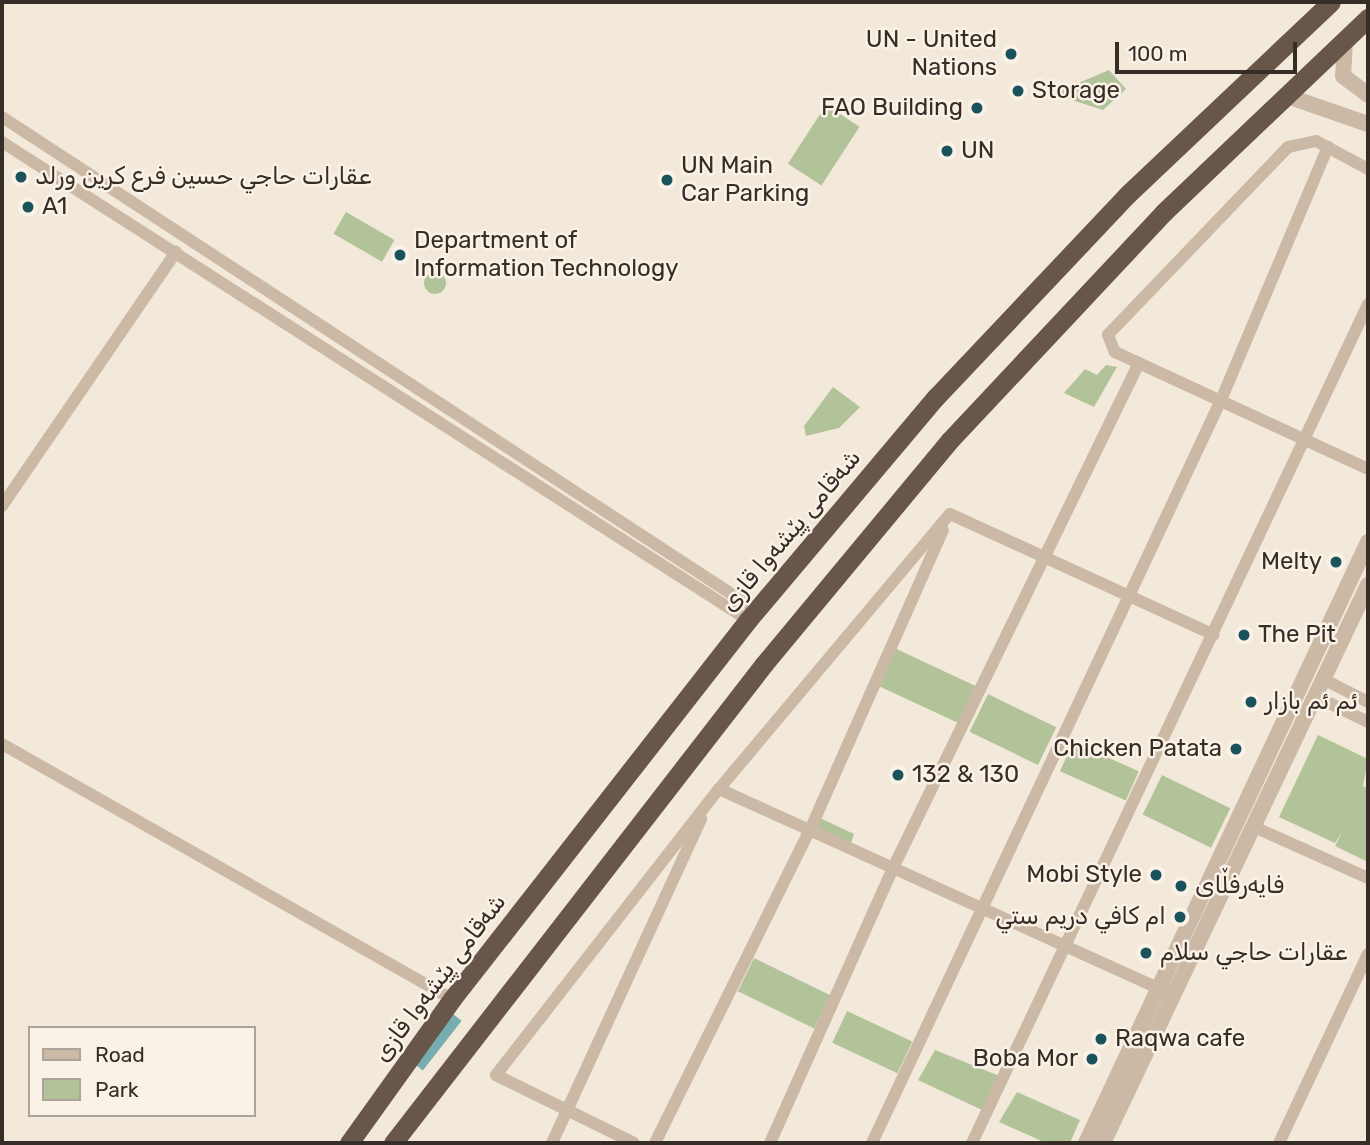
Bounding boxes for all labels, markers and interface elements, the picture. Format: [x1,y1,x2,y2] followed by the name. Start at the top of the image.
[866,26,997,82] place label: UN - United Nations
[1118,28,1300,72] scale bar
[1128,41,1187,66] text: 100 m
[1003,46,1019,62] marker: UN - United Nations
[1032,77,1120,105] place label: Storage
[1010,83,1026,99] marker: Storage
[821,94,963,122] place label: FAO Building
[969,100,985,116] marker: FAO Building
[961,137,995,165] place label: UN
[939,143,955,159] marker: UN
[681,152,810,208] place label: UN Main Car Parking
[35,163,371,191] place label: عقارات حاجي حسين فرع كرين ورلد
[13,169,29,185] marker: عقارات حاجي حسين فرع كرين ورلد
[659,172,675,188] marker: UN Main Car Parking
[42,193,67,221] place label: A1
[20,199,36,215] marker: A1
[414,227,679,283] place label: Department of Information Technology
[392,247,408,263] marker: Department of Information Technology
[715,444,867,618] street label: شەقامی پێشەوا قازی
[1261,548,1322,576] place label: Melty
[1328,554,1344,570] marker: Melty
[1258,621,1336,649] place label: The Pit
[1236,627,1252,643] marker: The Pit
[1265,688,1358,716] place label: ئم ئم بازار
[1243,694,1259,710] marker: ئم ئم بازار
[1053,735,1222,763] place label: Chicken Patata
[1228,741,1244,757] marker: Chicken Patata
[912,761,1019,789] place label: 132 & 130
[890,767,906,783] marker: 132 & 130
[1026,861,1142,889] place label: Mobi Style
[1148,867,1164,883] marker: Mobi Style
[1195,872,1284,900] place label: فايەرفڵای
[1173,878,1189,894] marker: فايەرفڵای
[367,888,513,1068] street label: شەقامی پێشەوا قازی
[995,903,1166,931] place label: ام كافي دریم ستي
[1172,909,1188,925] marker: ام كافي دریم ستي
[1160,939,1347,967] place label: عقارات حاجي سلام
[1138,945,1154,961] marker: عقارات حاجي سلام
[1115,1025,1245,1053] place label: Raqwa cafe
[28,1026,256,1117] legend
[1093,1031,1109,1047] marker: Raqwa cafe
[95,1042,145,1067] text: Road
[973,1045,1078,1073] place label: Boba Mor
[1084,1051,1100,1067] marker: Boba Mor
[95,1077,139,1102] text: Park

